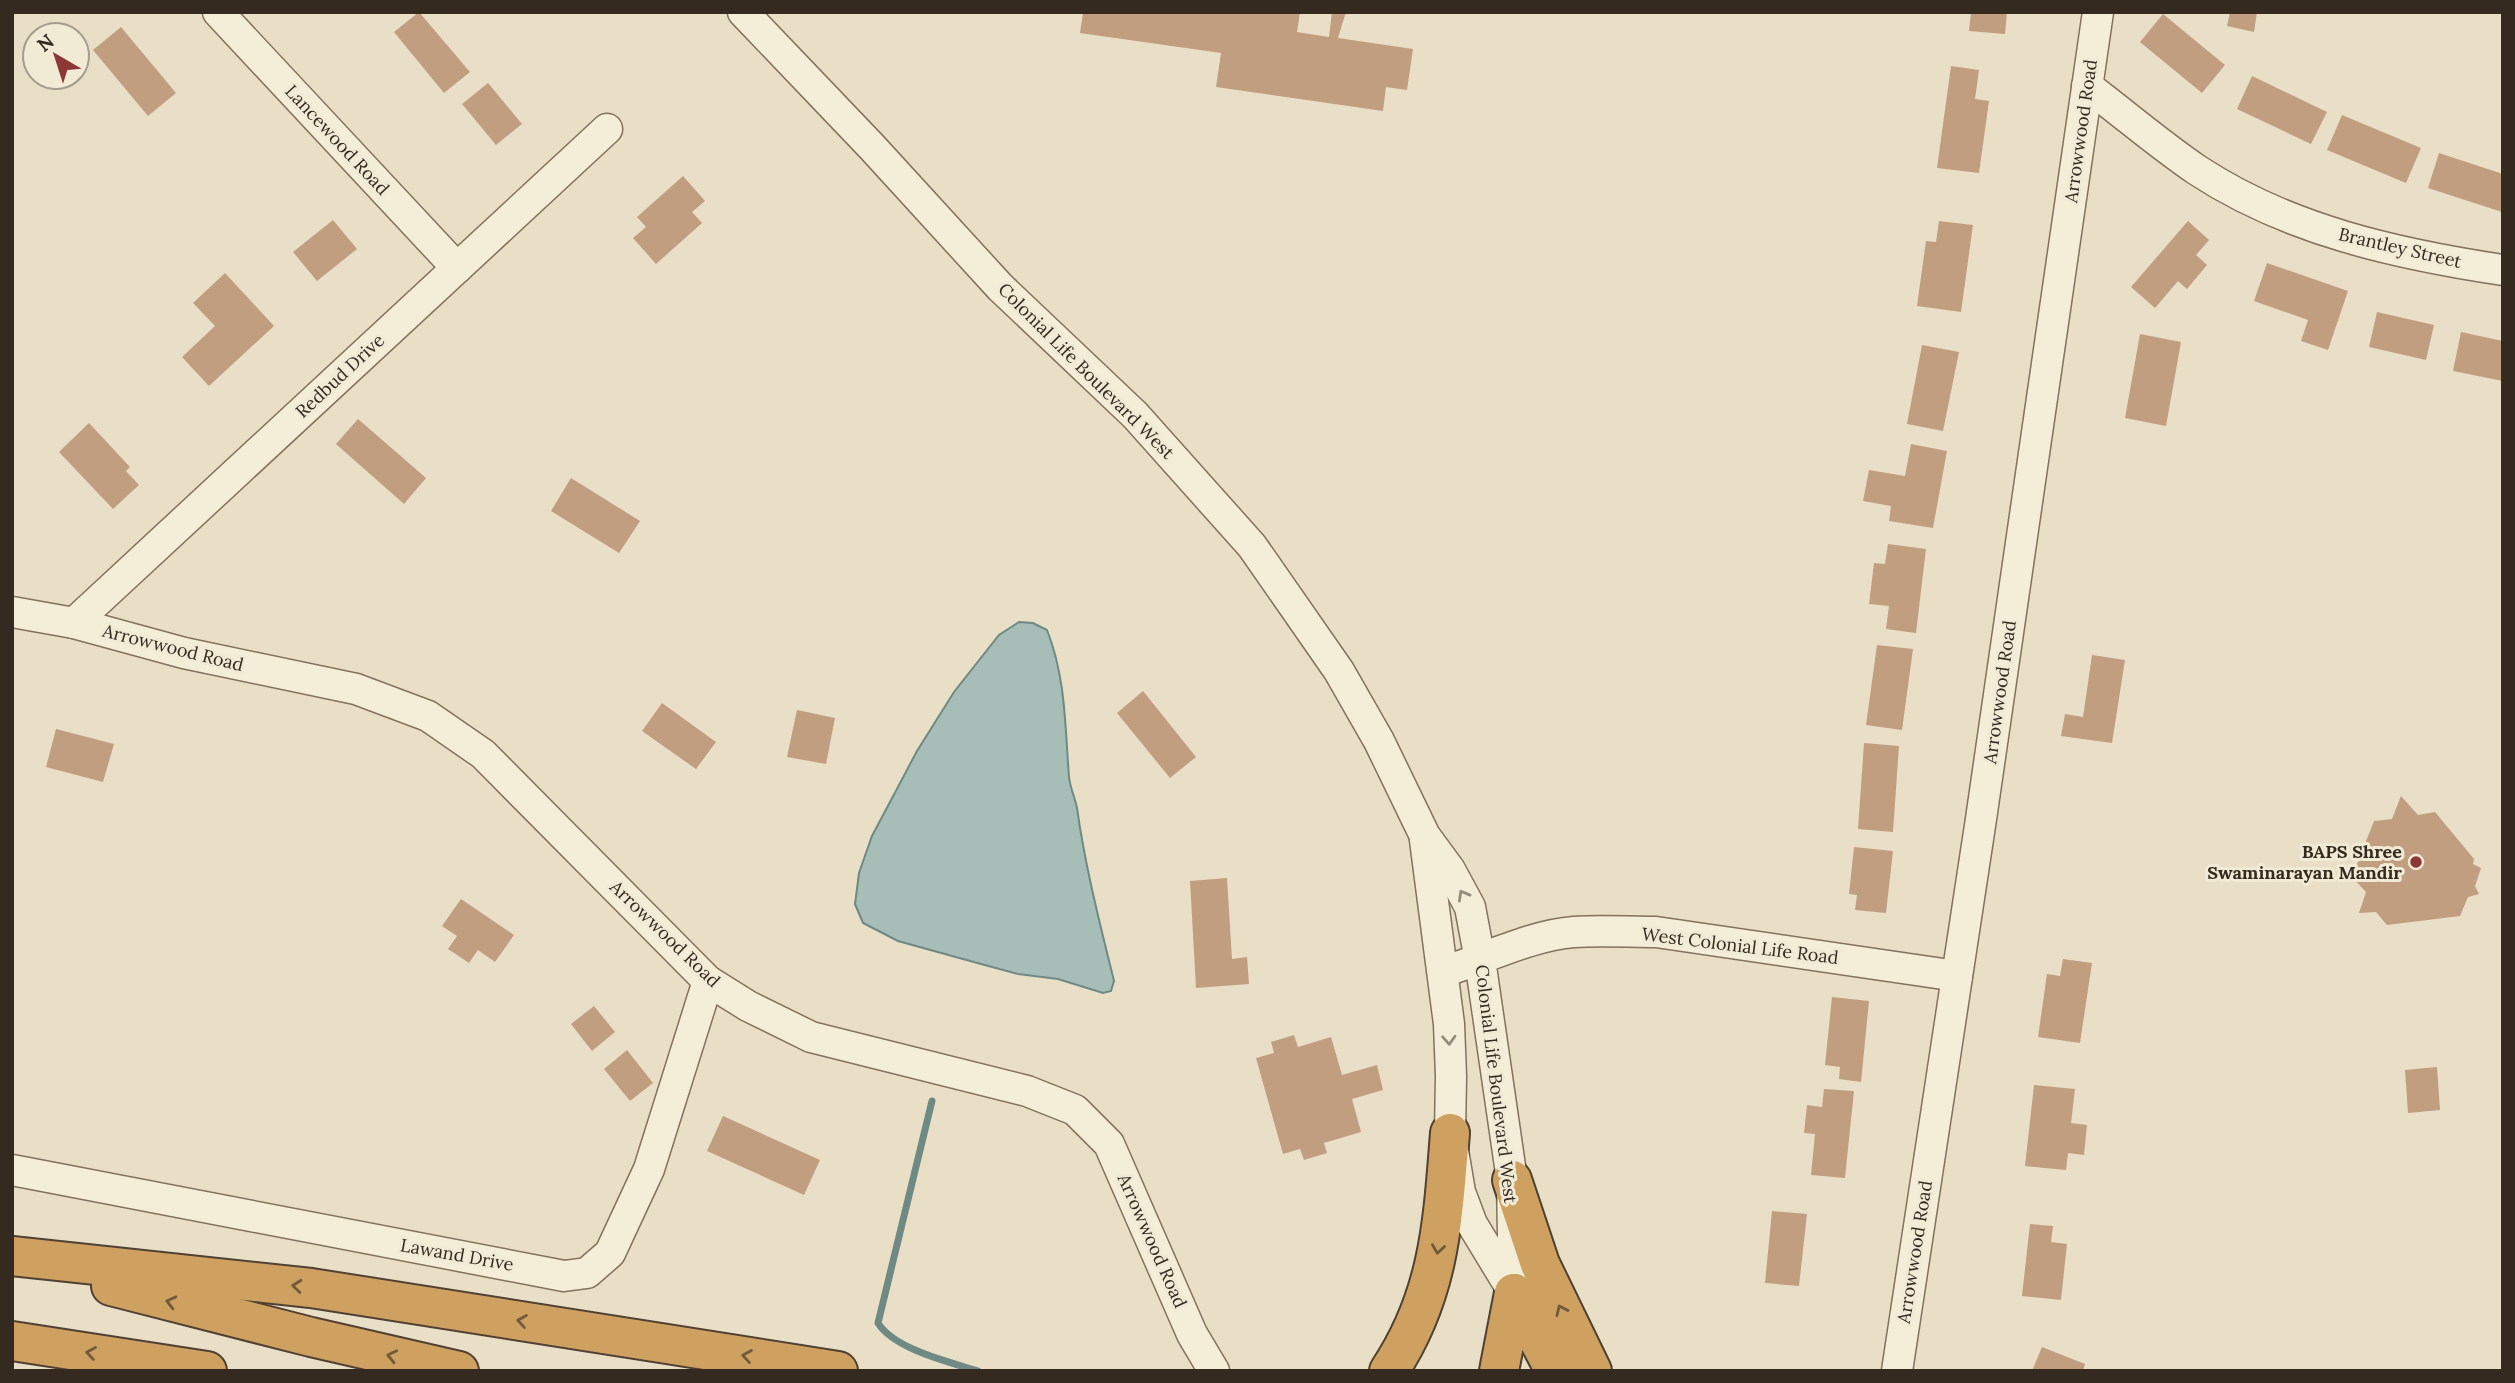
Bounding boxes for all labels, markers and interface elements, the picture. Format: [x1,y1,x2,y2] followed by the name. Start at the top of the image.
[21,21,91,91] north arrow
[32,29,59,57] text: N
[2059,58,2102,205] street label: Arrowwood Road
[280,80,395,200] street label: Lancewood Road
[2336,222,2464,273] street label: Brantley Street
[993,278,1179,464] street label: Colonial Life Boulevard West
[290,328,389,423] street label: Redbud Drive
[99,619,246,676] street label: Arrowwood Road
[1978,619,2021,766] street label: Arrowwood Road
[2207,840,2402,884] place label: BAPS Shree Swaminarayan Mandir
[2408,854,2424,870] marker: BAPS Shree Swaminarayan Mandir
[605,874,725,992] street label: Arrowwood Road
[1458,889,1471,902] one-way arrow
[1640,922,1840,969] street label: West Colonial Life Road
[1470,963,1523,1205] street label: Colonial Life Boulevard West
[1442,1035,1457,1046] one-way arrow
[1112,1169,1192,1312] street label: Arrowwood Road
[1892,1179,1937,1326] street label: Arrowwood Road
[399,1233,516,1276] street label: Lawand Drive
[1431,1244,1446,1255] one-way arrow
[291,1279,303,1294] one-way arrow
[165,1296,177,1310] one-way arrow
[1556,1304,1570,1317] one-way arrow
[516,1314,528,1329] one-way arrow
[85,1346,96,1361] one-way arrow
[741,1348,753,1363] one-way arrow
[386,1349,398,1364] one-way arrow

